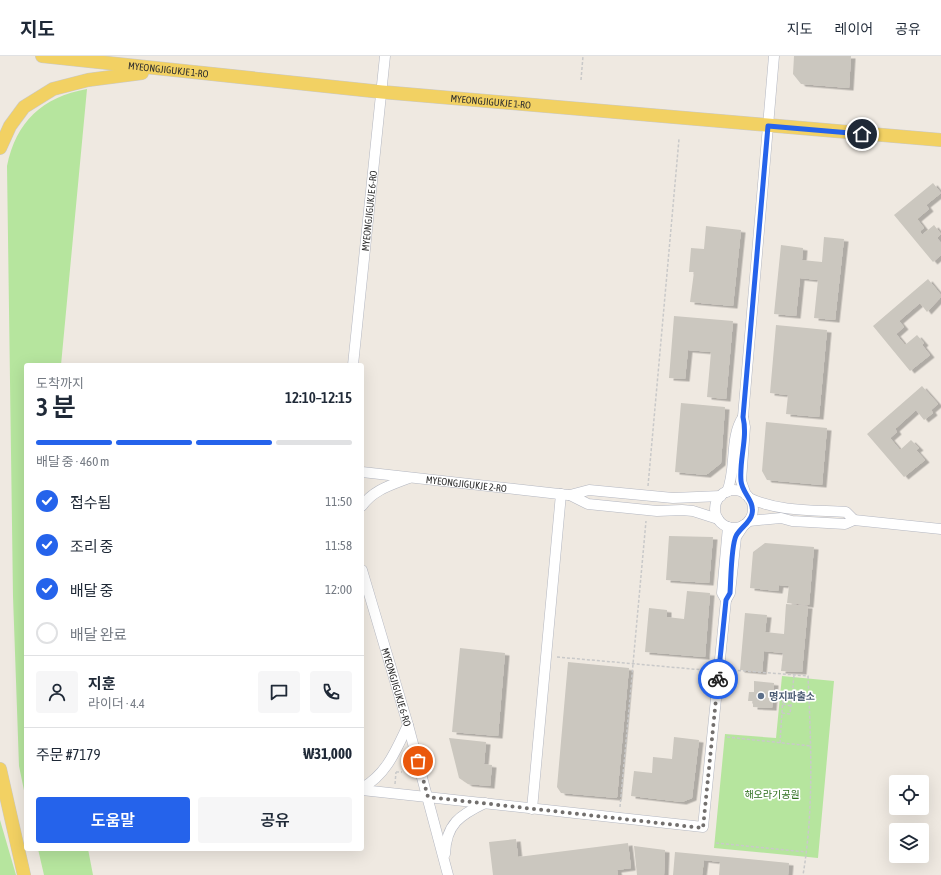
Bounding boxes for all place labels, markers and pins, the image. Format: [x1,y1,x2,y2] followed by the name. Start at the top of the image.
[845,117,879,151] pin
[756,691,766,701] marker: 명지파출소
[769,691,815,702] place label: 명지파출소
[401,744,435,778] pin

